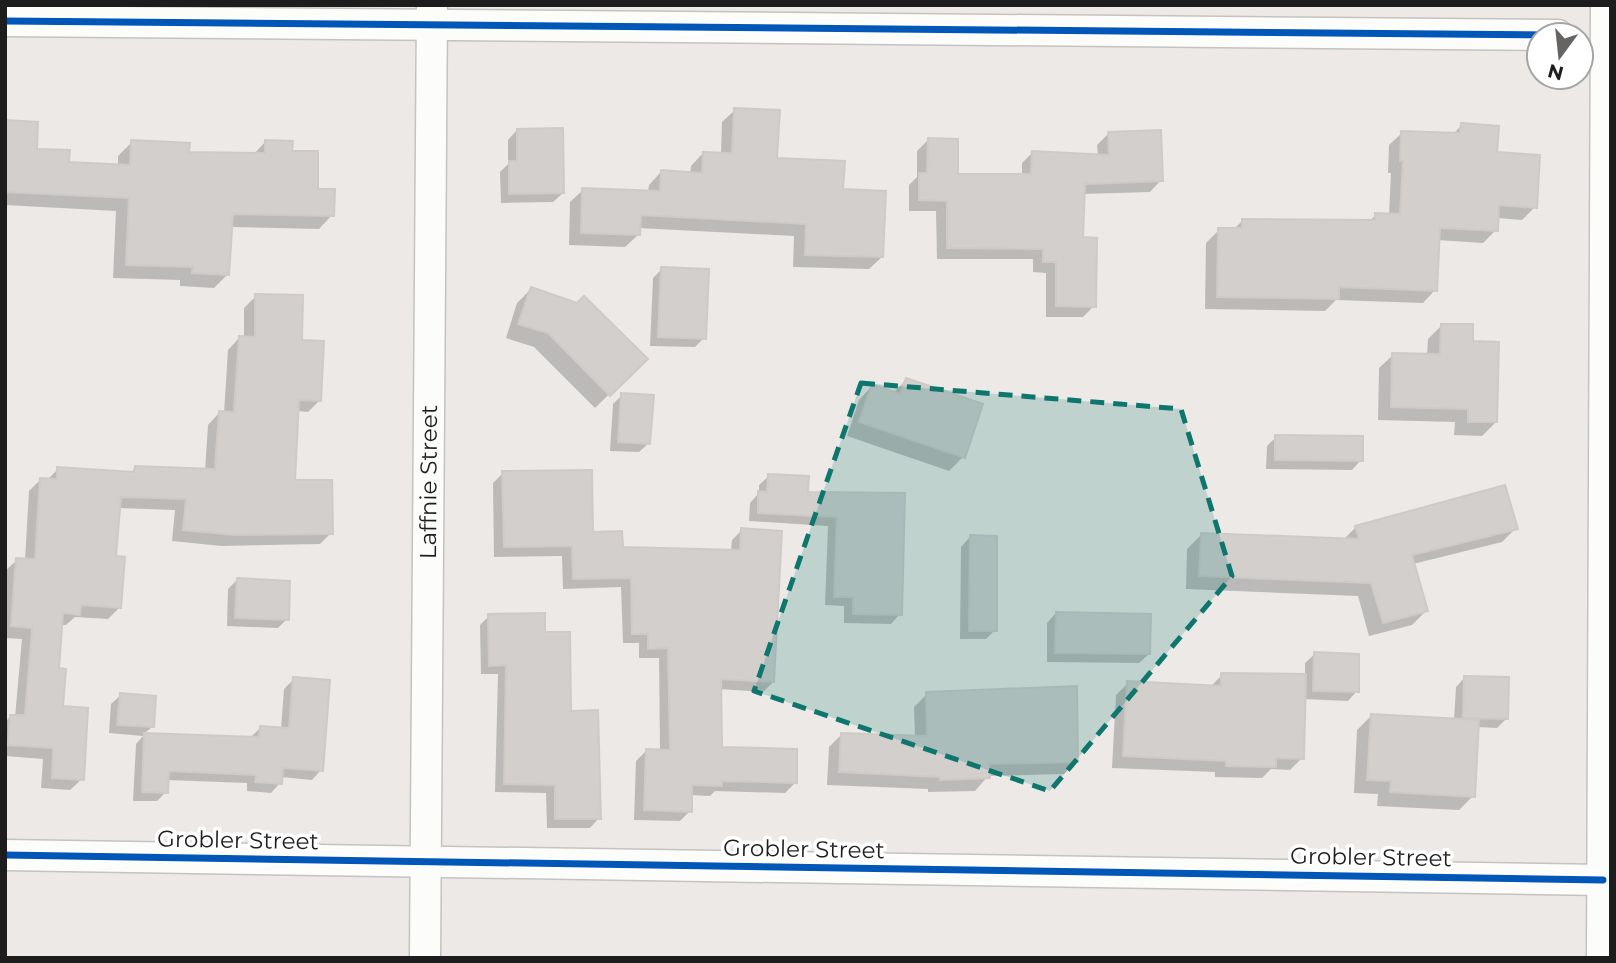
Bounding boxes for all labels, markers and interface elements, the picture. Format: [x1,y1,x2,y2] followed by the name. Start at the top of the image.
[1525,21,1595,91] north arrow
[1545,59,1566,85] text: N
[414,405,443,559] street label: Laffnie Street
[157,825,319,855] street label: Grobler Street
[723,834,885,864] street label: Grobler Street
[1290,842,1452,872] street label: Grobler Street

